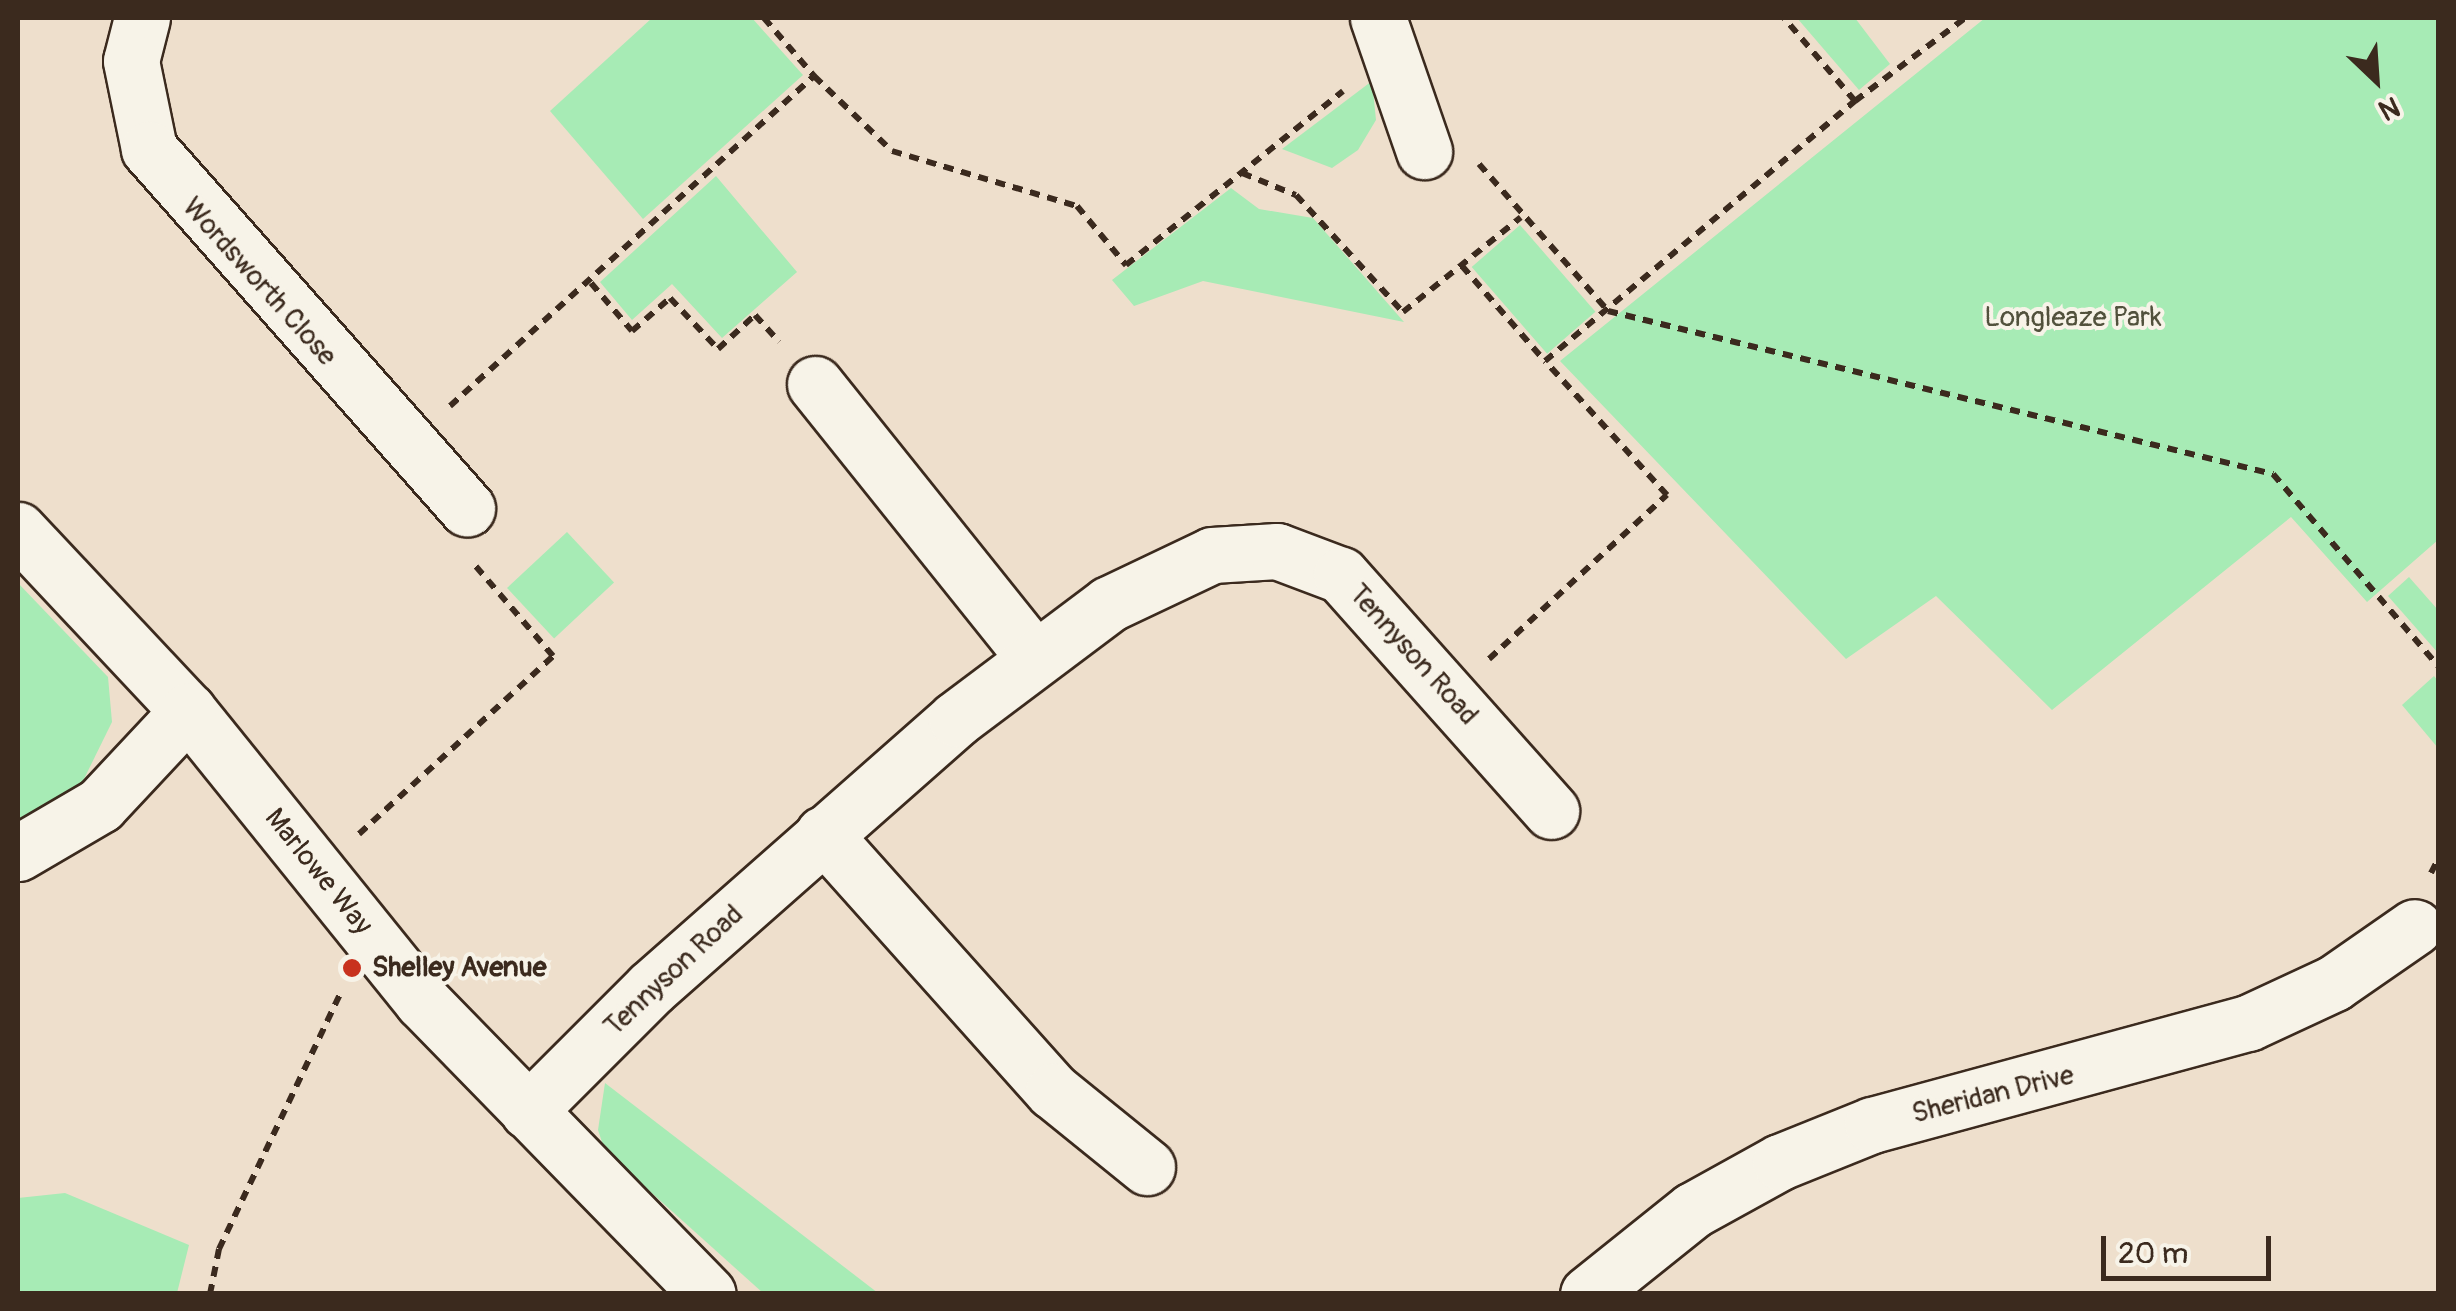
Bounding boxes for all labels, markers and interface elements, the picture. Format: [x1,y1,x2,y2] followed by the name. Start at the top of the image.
[2326,30,2426,130] north arrow
[2373,88,2405,128] text: N
[175,191,343,373] street label: Wordsworth Close
[1984,301,2162,335] park label: Longleaze Park
[1341,578,1485,732] street label: Tennyson Road
[257,802,379,942] street label: Marlowe Way
[598,898,750,1044] street label: Tennyson Road
[372,951,546,985] place label: Shelley Avenue
[341,957,363,979] marker: Shelley Avenue
[1908,1059,2078,1131] street label: Sheridan Drive
[2106,1216,2276,1278] scale bar
[2118,1235,2188,1272] text: 20 m

